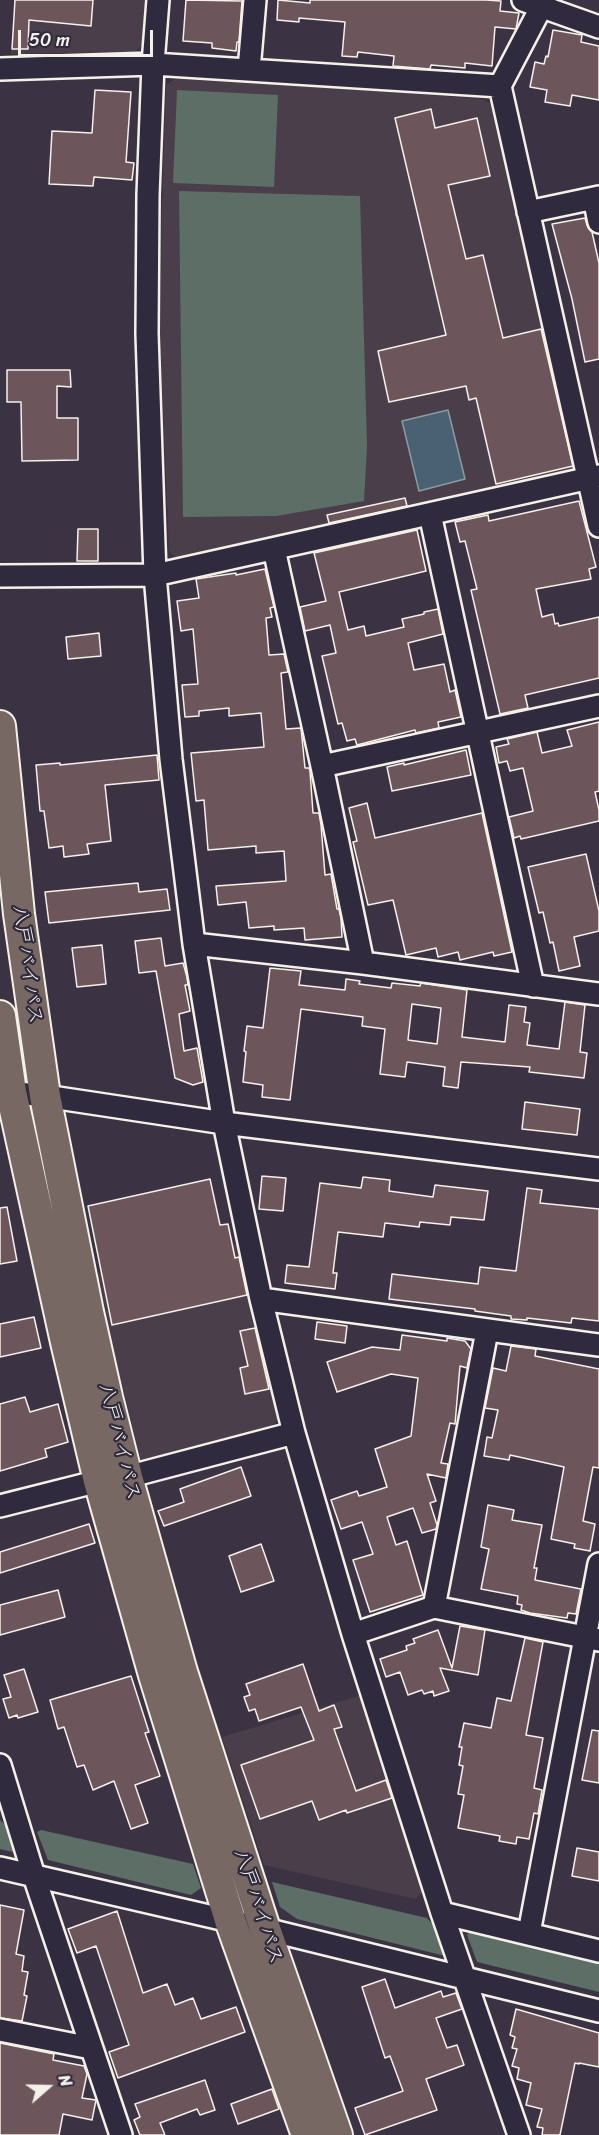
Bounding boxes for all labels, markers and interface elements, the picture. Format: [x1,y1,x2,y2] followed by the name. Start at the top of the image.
[21,18,156,56] scale bar
[29,24,70,56] text: 50 m
[7,904,47,1026] street label: 八戸バイパス
[93,1381,145,1503] street label: 八戸バイパス
[228,1846,288,1968] street label: 八戸バイパス
[18,2057,78,2117] north arrow
[50,2071,81,2091] text: N

